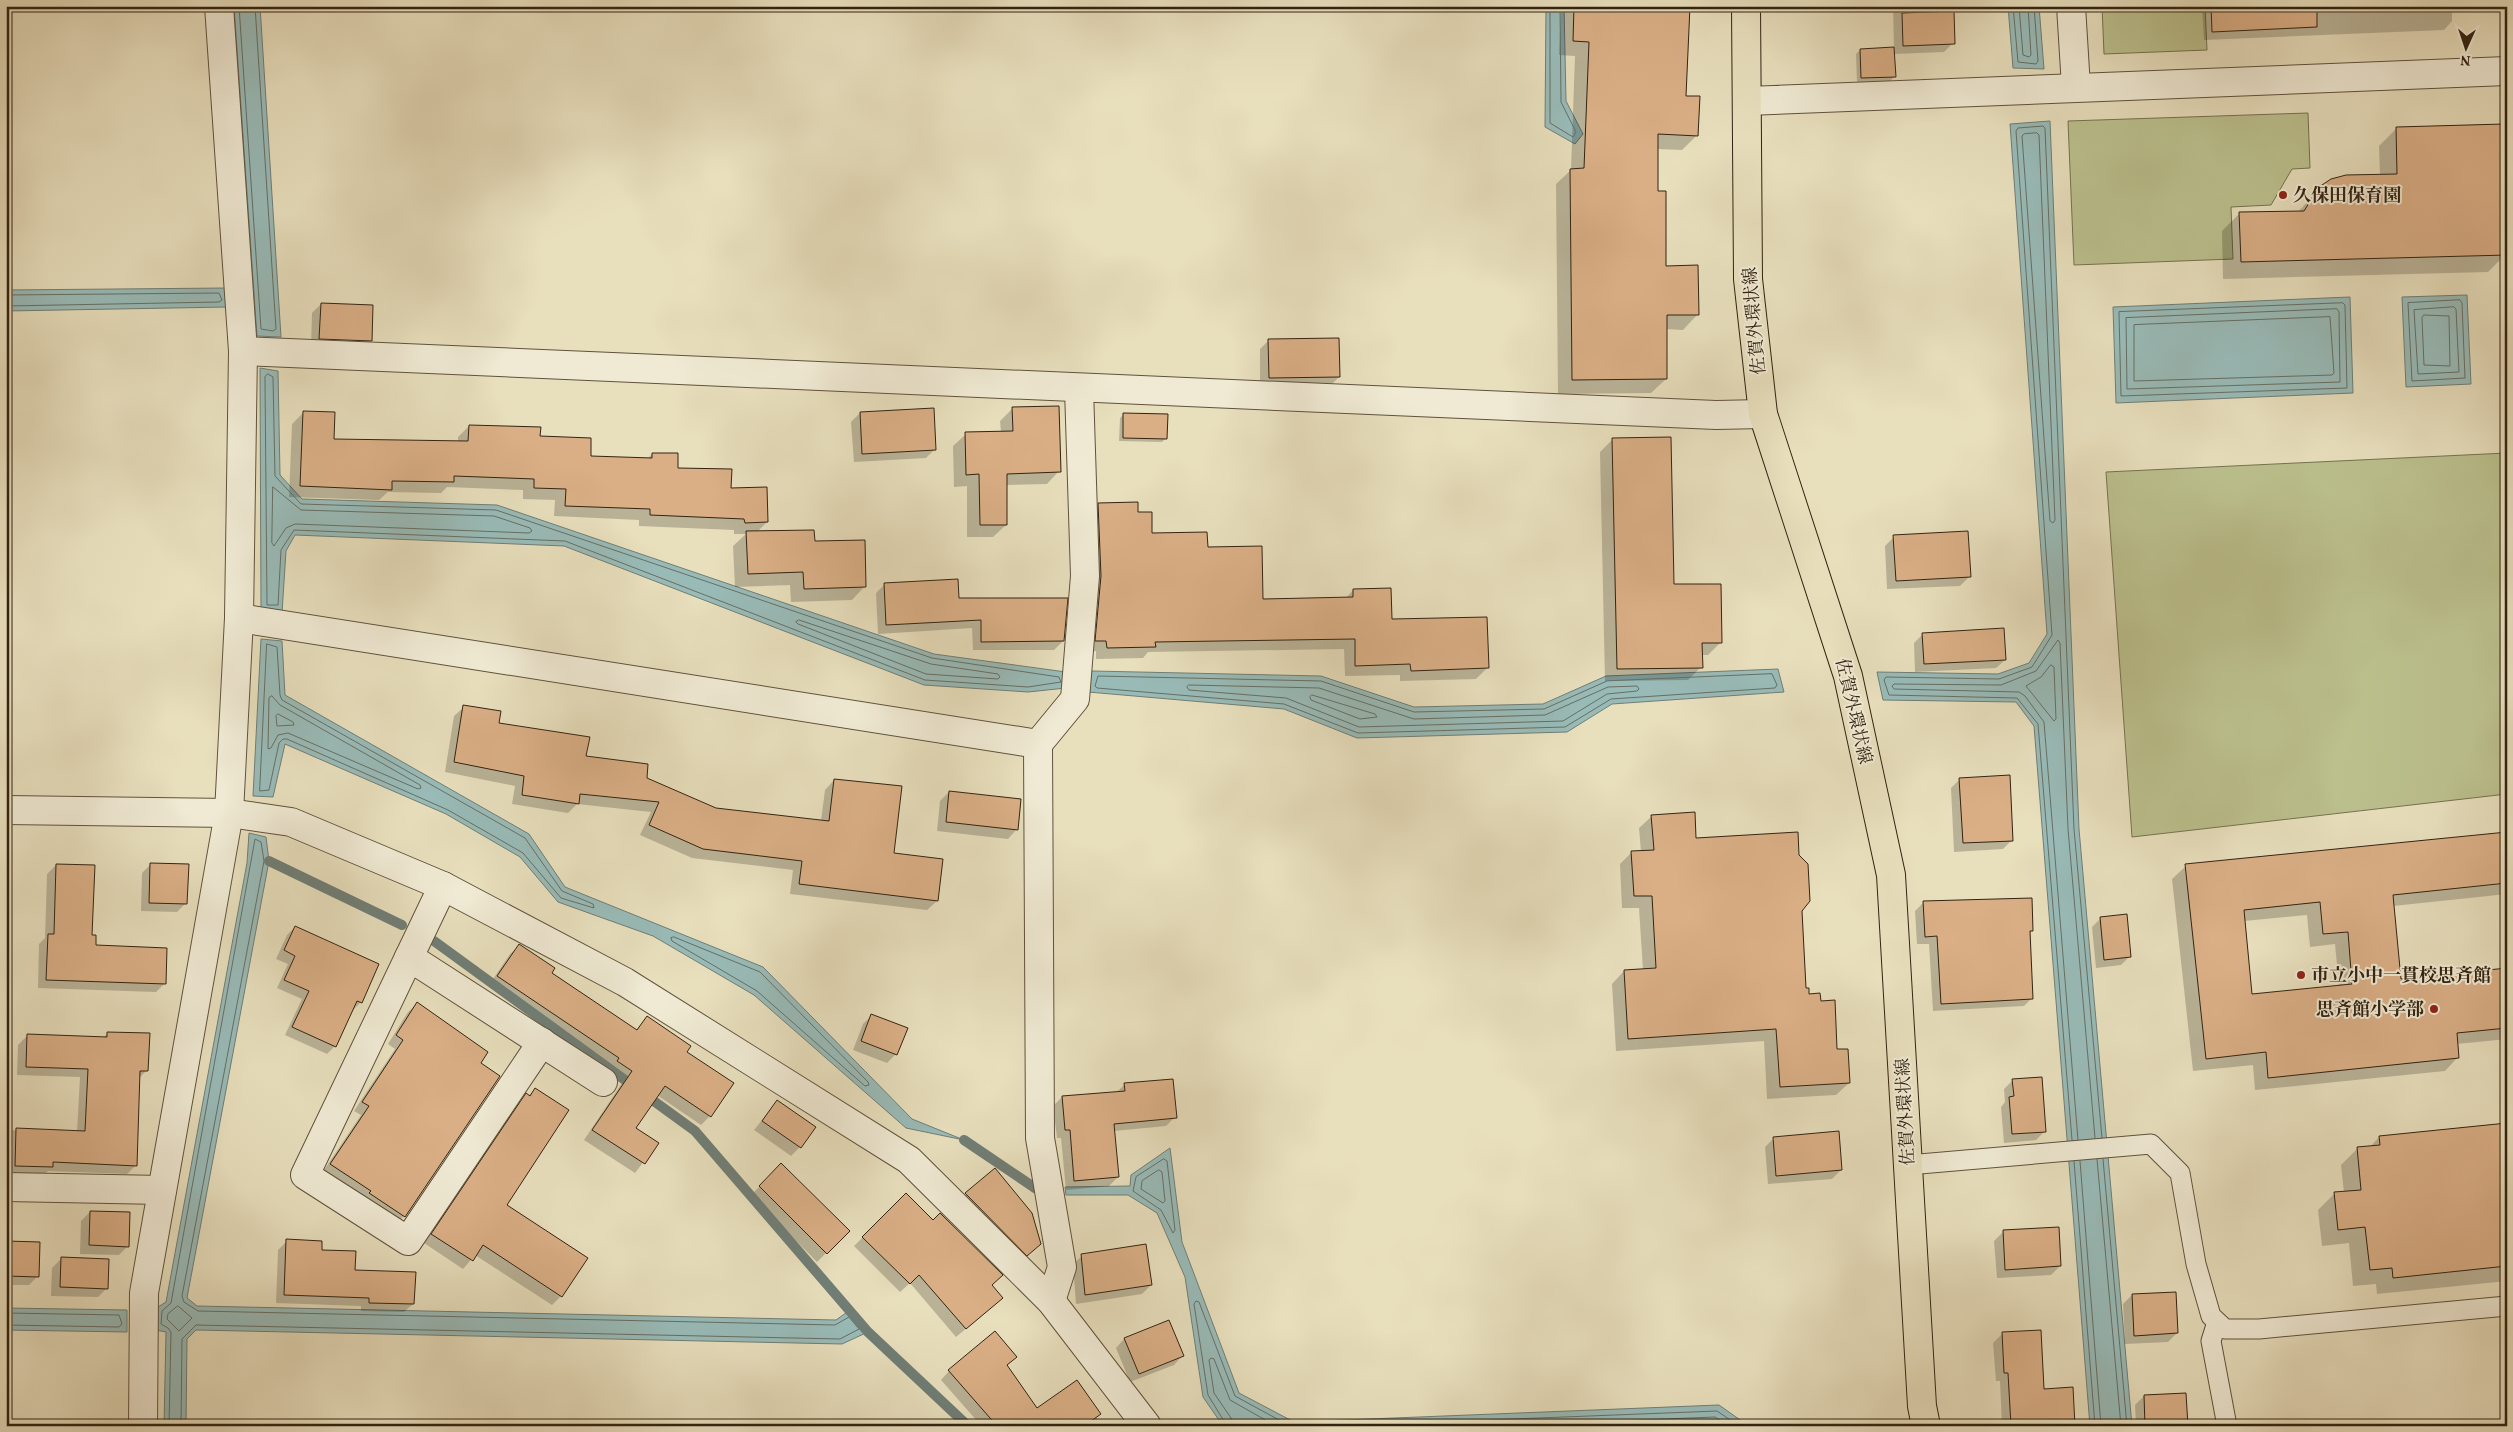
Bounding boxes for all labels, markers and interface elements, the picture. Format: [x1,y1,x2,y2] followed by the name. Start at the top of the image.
[2440,22,2490,72] north arrow
[2460,50,2471,69] text: N
[2293,184,2401,209] place label: 久保田保育園
[2277,189,2289,201] marker: 久保田保育園
[1738,266,1773,376] street label: 佐賀外環状線
[1828,656,1877,767] street label: 佐賀外環状線
[2311,964,2491,989] place label: 市立小中一貫校思斉館
[2295,969,2307,981] marker: 市立小中一貫校思斉館
[2316,998,2424,1023] place label: 思斉館小学部
[2428,1003,2440,1015] marker: 思斉館小学部
[1891,1057,1922,1167] street label: 佐賀外環状線

